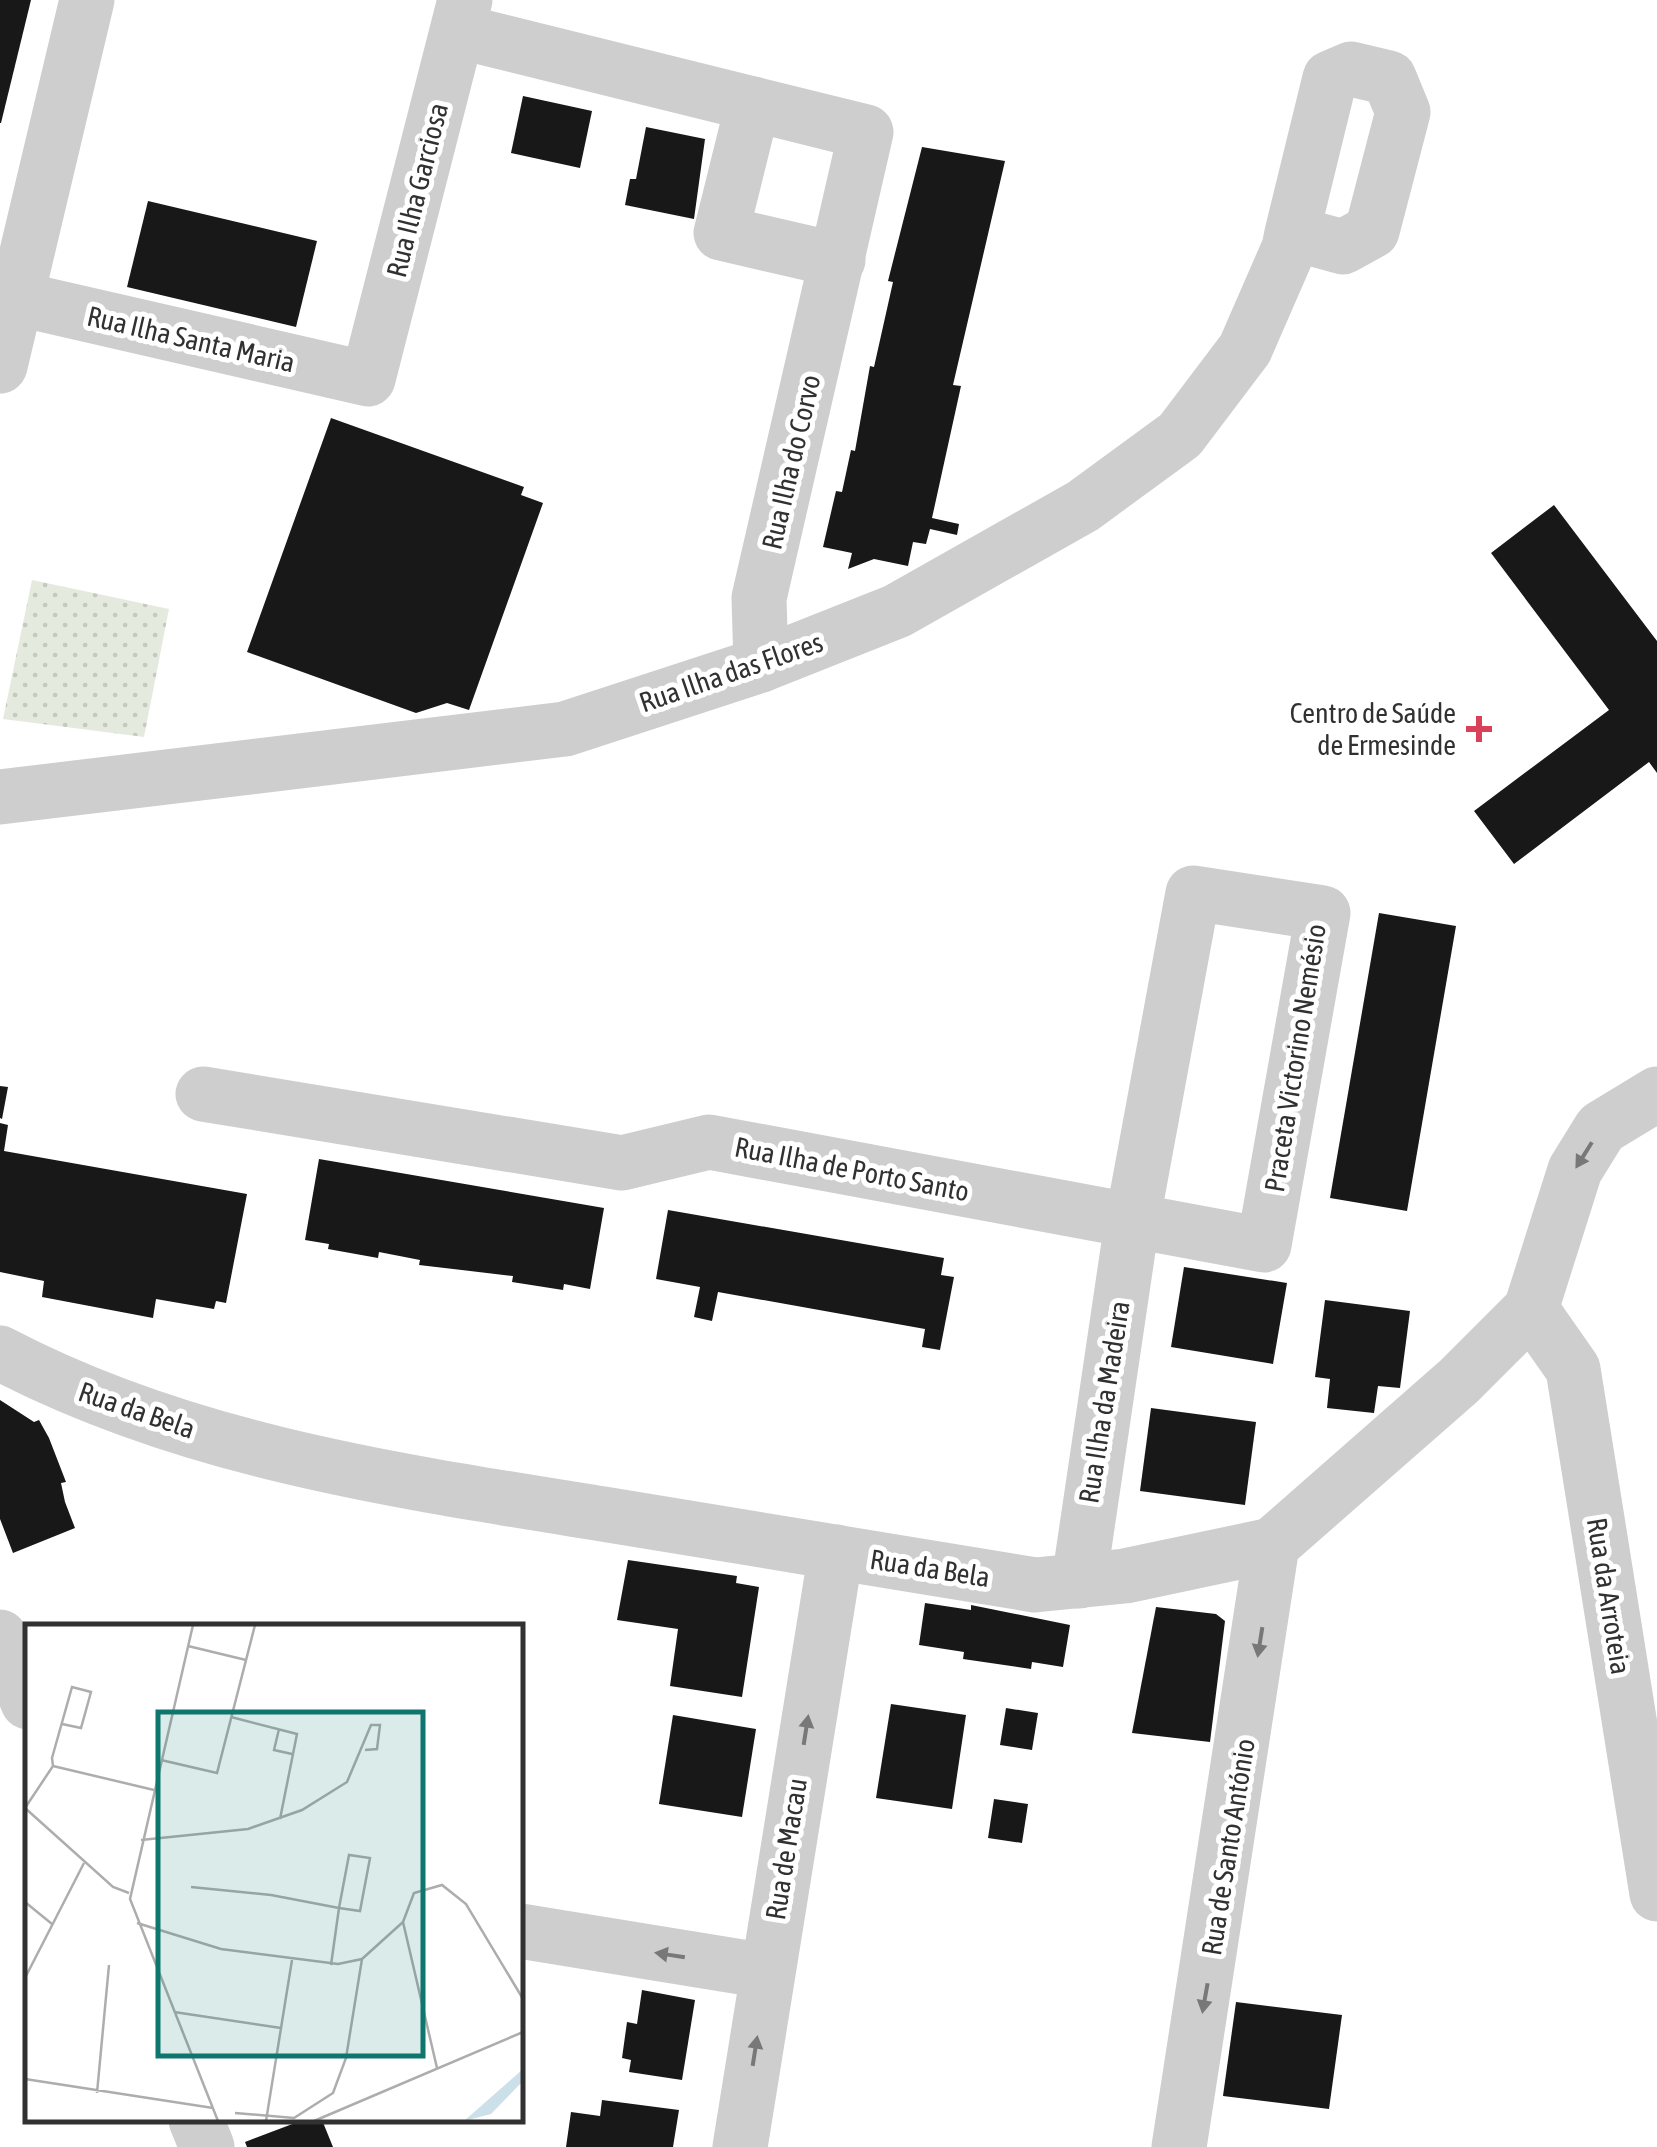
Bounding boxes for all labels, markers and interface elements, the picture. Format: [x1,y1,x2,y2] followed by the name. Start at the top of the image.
[380,100,454,280] street label: Rua Ilha Garciosa
[84,300,298,378] street label: Rua Ilha Santa Maria
[755,372,827,552] street label: Rua Ilha do Corvo
[635,626,827,718] street label: Rua Ilha das Flores
[1290,697,1456,761] place label: Centro de Saúde de Ermesinde
[1466,716,1492,742] marker: Centro de Saúde de Ermesinde
[1258,922,1332,1194] street label: Praceta Victorino Nemésio
[732,1131,972,1207] street label: Rua Ilha de Porto Santo
[1576,1141,1593,1169] one-way arrow
[1072,1299,1136,1505] street label: Rua Ilha da Madeira
[75,1375,199,1445] street label: Rua da Bela
[1581,1516,1637,1676] street label: Rua da Arroteia
[868,1543,992,1593] street label: Rua da Bela
[25,1624,522,2122] inset map
[1252,1627,1267,1658] one-way arrow
[799,1714,814,1745] one-way arrow
[1195,1736,1261,1958] street label: Rua de Santo António
[759,1776,813,1922] street label: Rua de Macau
[654,1947,685,1963] one-way arrow
[1197,1982,1212,2014] one-way arrow
[747,2034,763,2066] one-way arrow

